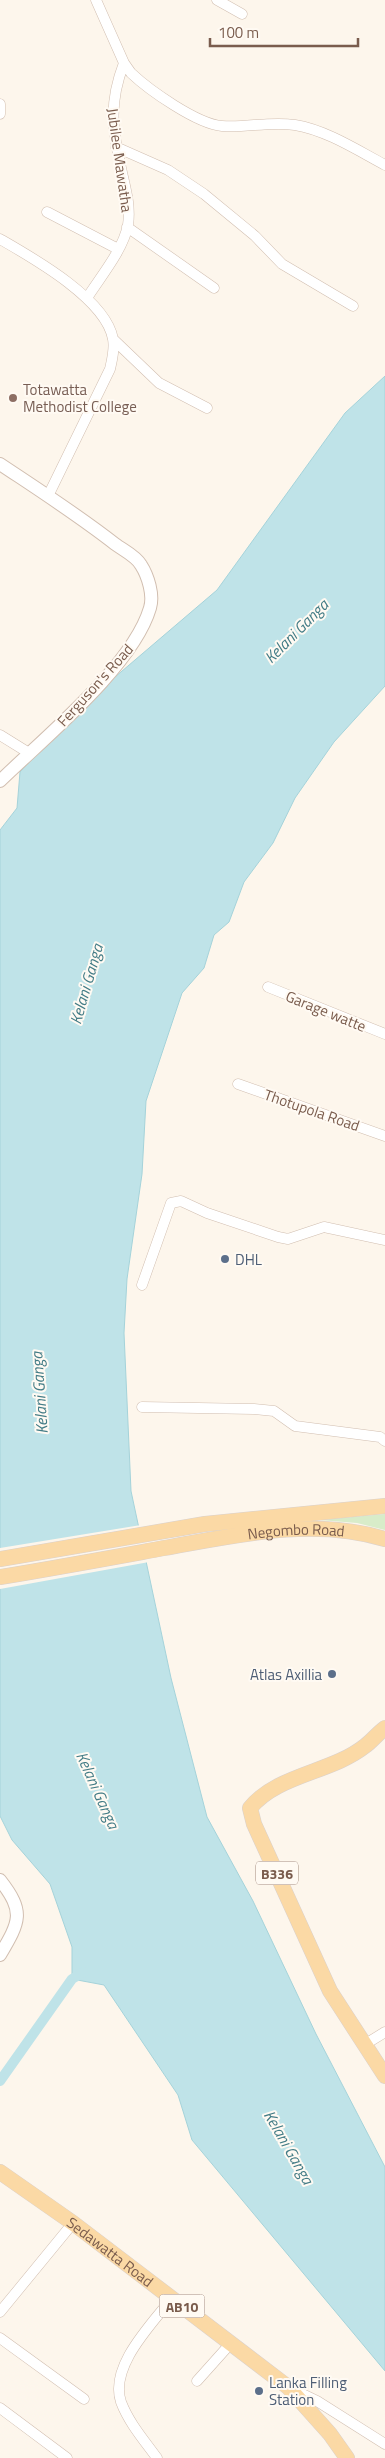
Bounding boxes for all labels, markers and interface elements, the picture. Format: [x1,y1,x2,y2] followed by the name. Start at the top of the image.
[210,15,358,47] scale bar
[218,21,259,44] text: 100 m
[101,106,139,214] street label: Jubilee Mawatha
[23,378,137,418] place label: Totawatta Methodist College
[7,392,19,404] marker: Totawatta Methodist College
[258,593,334,669] water label: Kelani Ganga
[51,638,139,732] street label: Ferguson's Road
[63,940,109,1027] water label: Kelani Ganga
[282,984,370,1038] street label: Garage watte
[261,1083,363,1137] street label: Thotupola Road
[235,1248,262,1271] place label: DHL
[219,1253,231,1265] marker: DHL
[24,1350,54,1435] water label: Kelani Ganga
[246,1517,346,1545] street label: Negombo Road
[250,1663,322,1686] place label: Atlas Axillia
[326,1668,338,1680] marker: Atlas Axillia
[70,1748,126,1833] water label: Kelani Ganga
[256,1862,298,1885] road number: B336
[258,2105,320,2189] water label: Kelani Ganga
[62,2211,159,2292] street label: Sedawatta Road
[160,2294,204,2318] road number: AB10
[269,2371,347,2411] place label: Lanka Filling Station
[253,2385,265,2397] marker: Lanka Filling Station

